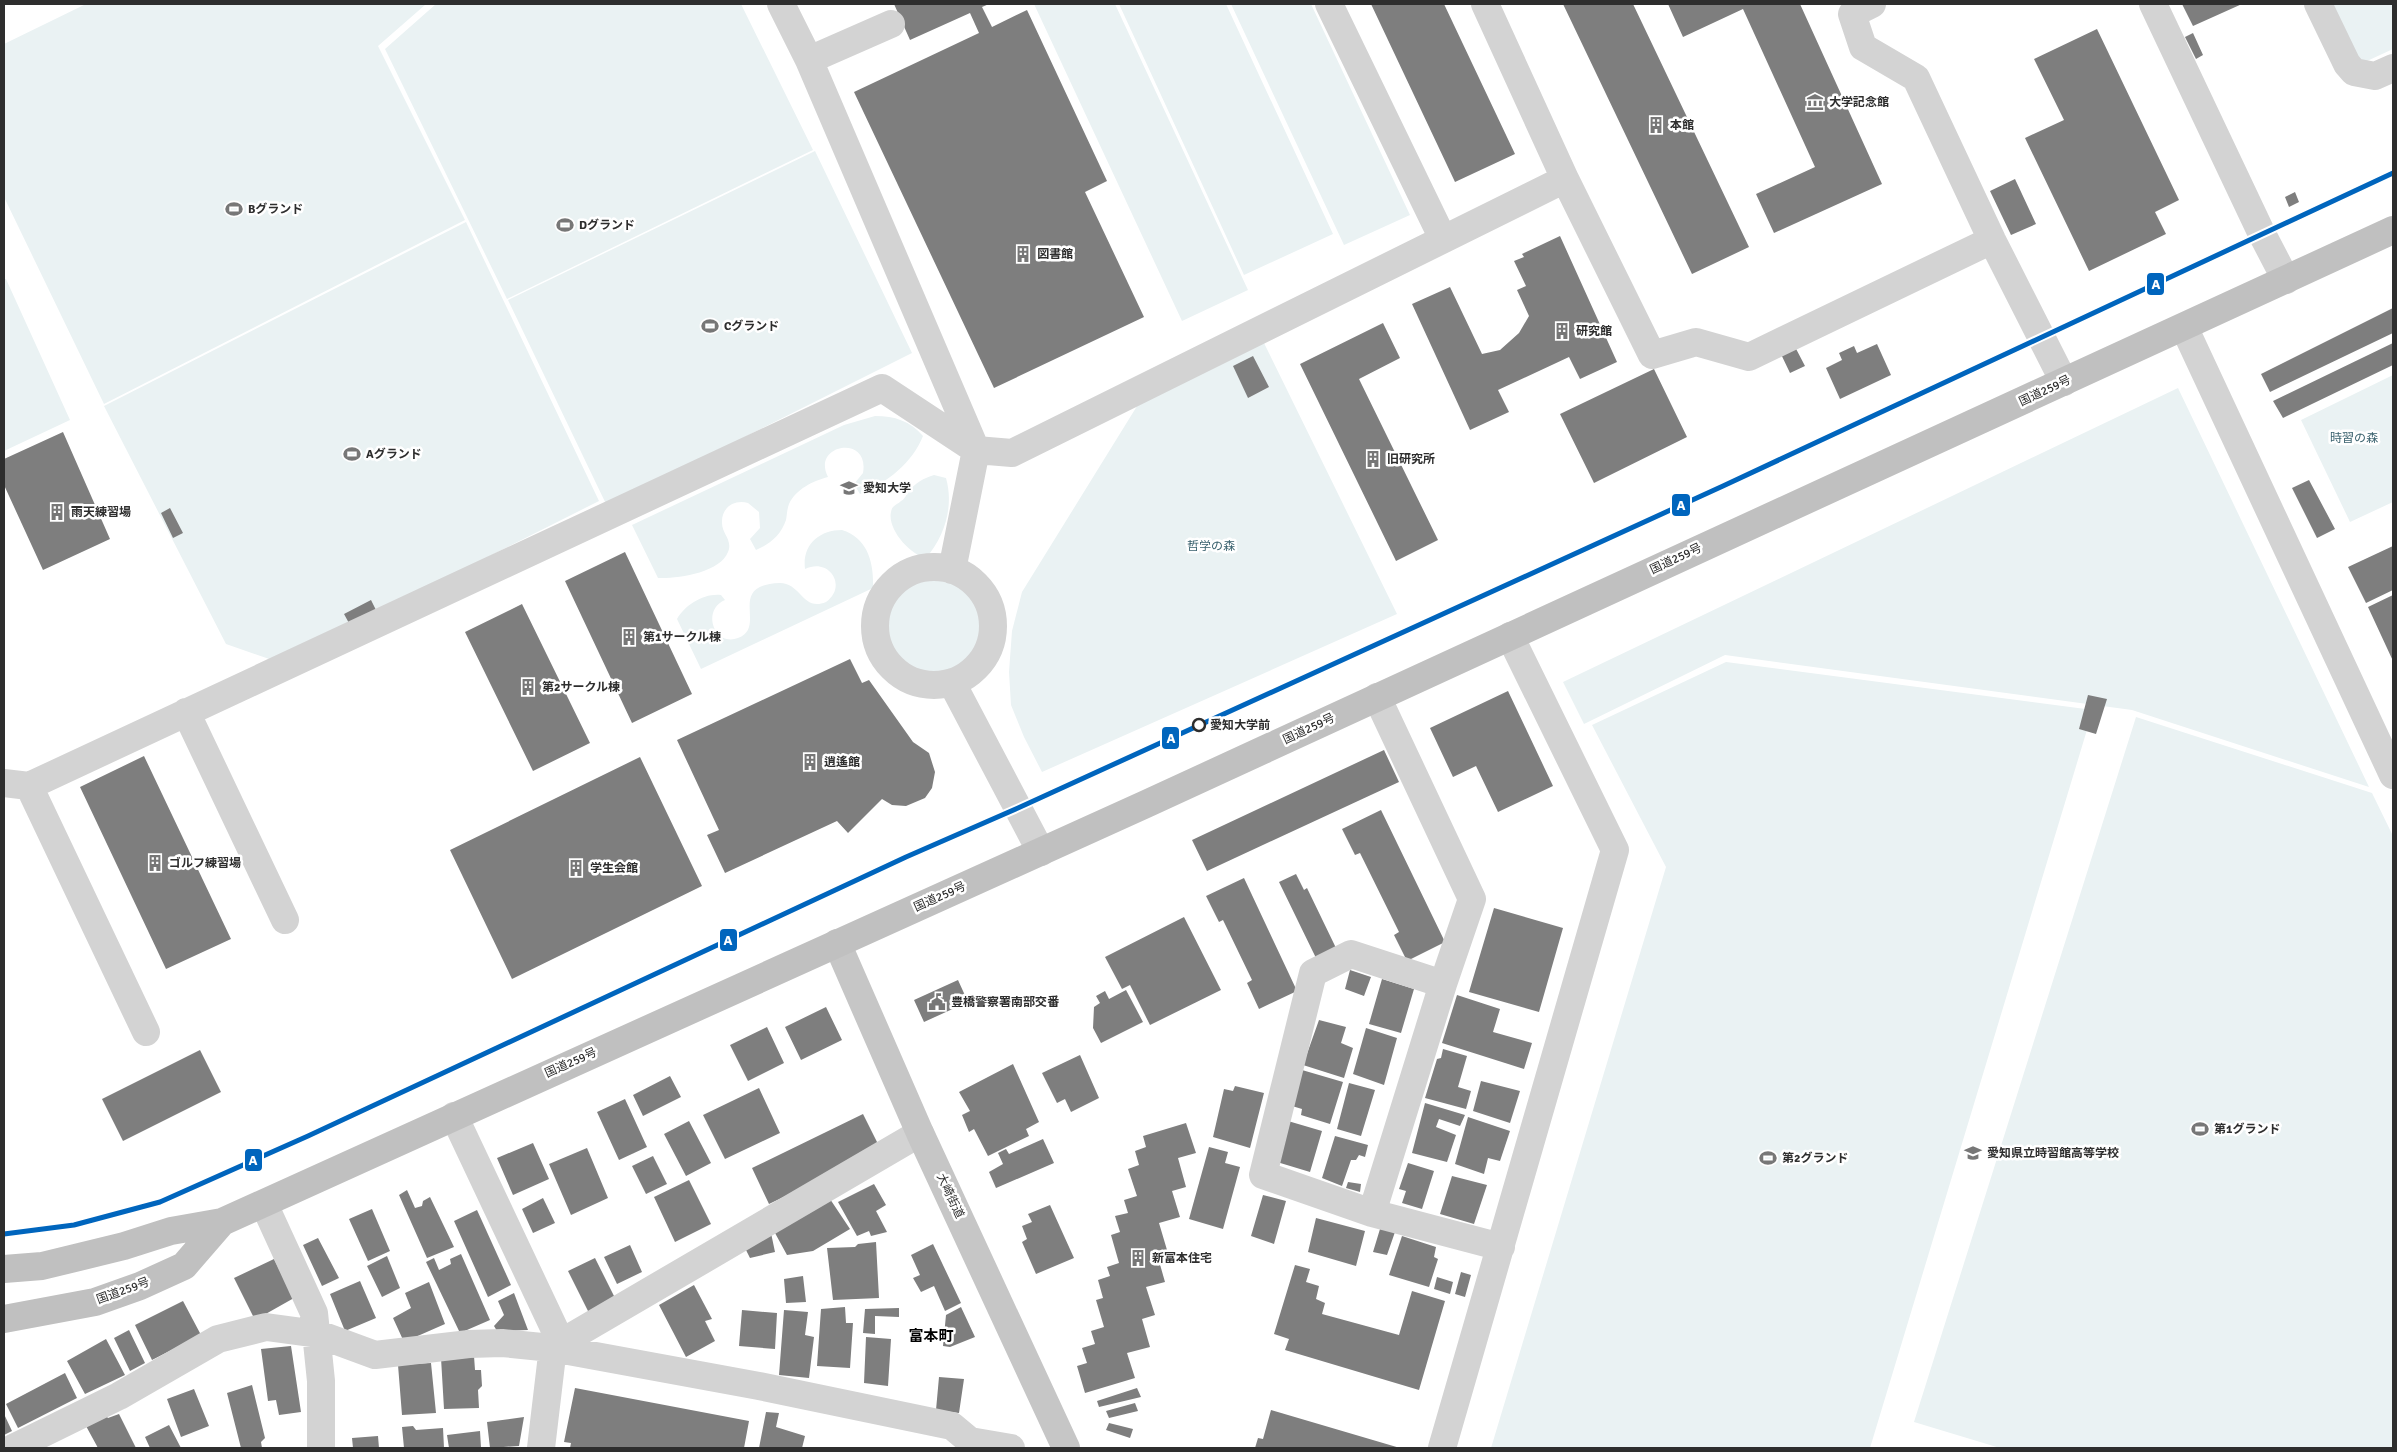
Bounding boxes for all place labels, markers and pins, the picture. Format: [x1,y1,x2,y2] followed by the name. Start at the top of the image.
[1805,92,1825,112] museum icon: 大学記念館
[1829,95,1889,110] place label: 大学記念館
[1646,115,1666,135] building icon: 本館
[1670,118,1694,133] place label: 本館
[224,199,244,219] sports icon: Bグランド
[248,202,303,217] place label: Bグランド
[555,215,575,235] sports icon: Dグランド
[579,218,635,233] place label: Dグランド
[1013,244,1033,264] building icon: 図書館
[1037,247,1073,262] place label: 図書館
[700,316,720,336] sports icon: Cグランド
[724,319,779,334] place label: Cグランド
[1552,321,1572,341] building icon: 研究館
[1576,324,1612,339] place label: 研究館
[342,444,362,464] sports icon: Aグランド
[366,447,422,462] place label: Aグランド
[1363,449,1383,469] building icon: 旧研究所
[1387,452,1435,467] place label: 旧研究所
[839,478,859,498] school or university icon: 愛知大学
[863,481,911,496] place label: 愛知大学
[47,502,67,522] building icon: 雨天練習場
[71,505,131,520] place label: 雨天練習場
[619,627,639,647] building icon: 第1サークル棟
[643,630,721,645] place label: 第1サークル棟
[518,677,538,697] building icon: 第2サークル棟
[542,680,620,695] place label: 第2サークル棟
[1192,718,1206,732] marker: 愛知大学前
[1210,718,1270,733] place label: 愛知大学前
[800,752,820,772] building icon: 逍遙館
[824,755,860,770] place label: 逍遙館
[145,853,165,873] building icon: ゴルフ練習場
[169,856,241,871] place label: ゴルフ練習場
[566,858,586,878] building icon: 学生会館
[590,861,638,876] place label: 学生会館
[927,992,947,1012] public building icon: 豊橋警察署南部交番
[951,995,1060,1010] place label: 豊橋警察署南部交番
[2190,1119,2210,1139] sports icon: 第1グランド
[2214,1122,2280,1137] place label: 第1グランド
[1963,1143,1983,1163] school or university icon: 愛知県立時習館高等学校
[1987,1146,2119,1161] place label: 愛知県立時習館高等学校
[1758,1148,1778,1168] sports icon: 第2グランド
[1782,1151,1848,1166] place label: 第2グランド
[1128,1248,1148,1268] building icon: 新富本住宅
[1152,1251,1212,1266] place label: 新富本住宅

